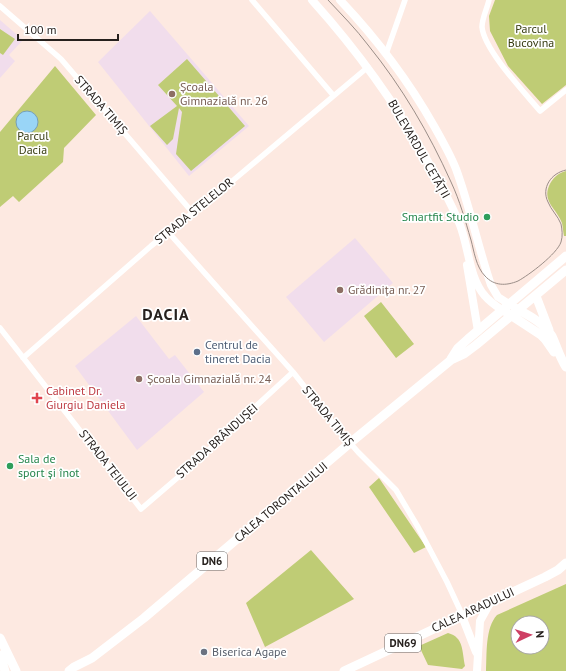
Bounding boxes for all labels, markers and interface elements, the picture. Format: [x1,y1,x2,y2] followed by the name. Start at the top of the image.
[18,16,118,42] scale bar
[508,21,554,50] park label: Parcul Bucovina
[24,22,57,37] text: 100 m
[72,72,131,137] street label: STRADA TIMIȘ
[180,79,268,108] place label: Școala Gimnazială nr. 26
[167,89,177,99] marker: Școala Gimnazială nr. 26
[384,97,454,201] street label: BULEVARDUL CETĂȚII
[17,128,49,157] park label: Parcul Dacia
[151,174,236,247] street label: STRADA STELELOR
[402,209,479,224] place label: Smartfit Studio
[482,212,492,222] marker: Smartfit Studio
[348,282,426,297] place label: Grădinița nr. 27
[335,285,345,295] marker: Grădinița nr. 27
[142,304,190,324] district label: DACIA
[205,337,271,366] place label: Centrul de tineret Dacia
[192,347,202,357] marker: Centrul de tineret Dacia
[147,371,272,386] place label: Școala Gimnazială nr. 24
[134,374,144,384] marker: Școala Gimnazială nr. 24
[299,382,357,449] street label: STRADA TIMIȘ
[46,383,126,412] place label: Cabinet Dr. Giurgiu Daniela
[31,392,43,404] marker: Cabinet Dr. Giurgiu Daniela
[173,400,261,481] street label: STRADA BRÂNDUȘEI
[76,426,141,503] street label: STRADA TEIULUI
[18,451,79,480] place label: Sala de sport și înot
[231,458,330,545] street label: CALEA TORONTALULUI
[5,461,15,471] marker: Sala de sport și înot
[197,552,227,570] road number: DN6
[429,584,517,635] street label: CALEA ARADULUI
[510,615,550,655] north arrow
[533,630,547,638] text: N
[385,634,421,652] road number: DN69
[212,644,287,659] place label: Biserica Agape
[199,647,209,657] marker: Biserica Agape

